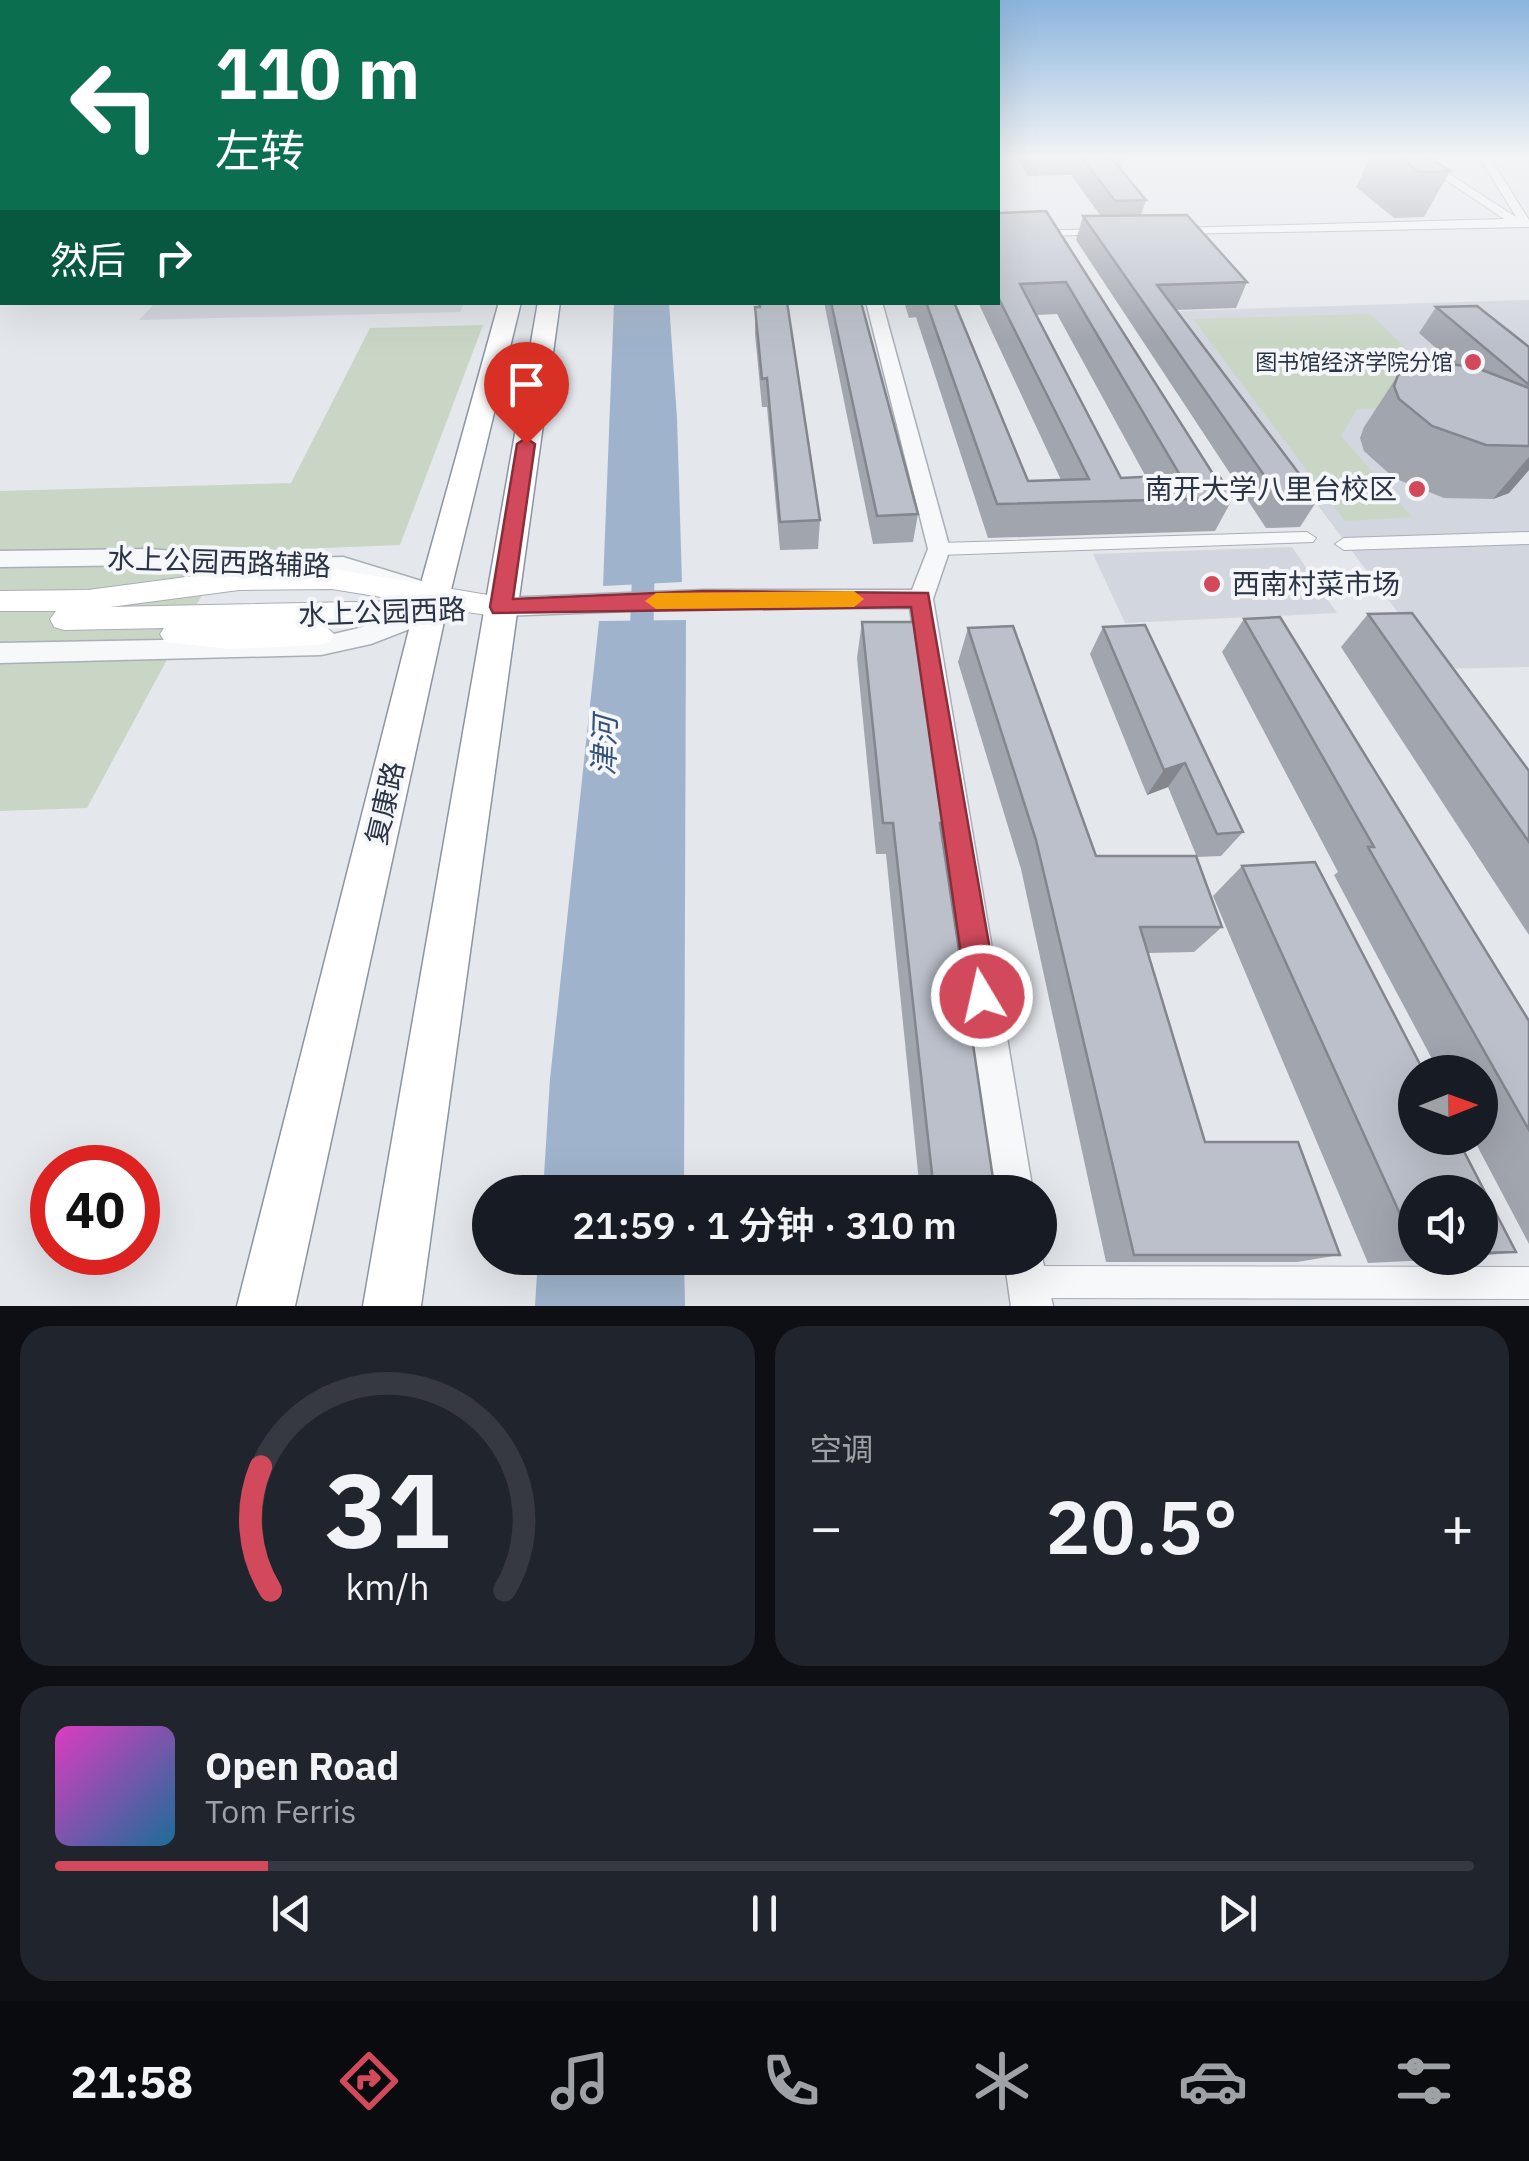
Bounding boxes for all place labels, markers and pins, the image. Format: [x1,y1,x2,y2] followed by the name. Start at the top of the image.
[484,342,569,445] pin
[1255,347,1453,376] place label: 图书馆经济学院分馆
[1462,351,1484,373] marker: 图书馆经济学院分馆
[1145,470,1397,507] place label: 南开大学八里台校区
[1406,478,1428,500] marker: 南开大学八里台校区
[1232,565,1400,602] place label: 西南村菜市场
[1201,573,1223,595] marker: 西南村菜市场

